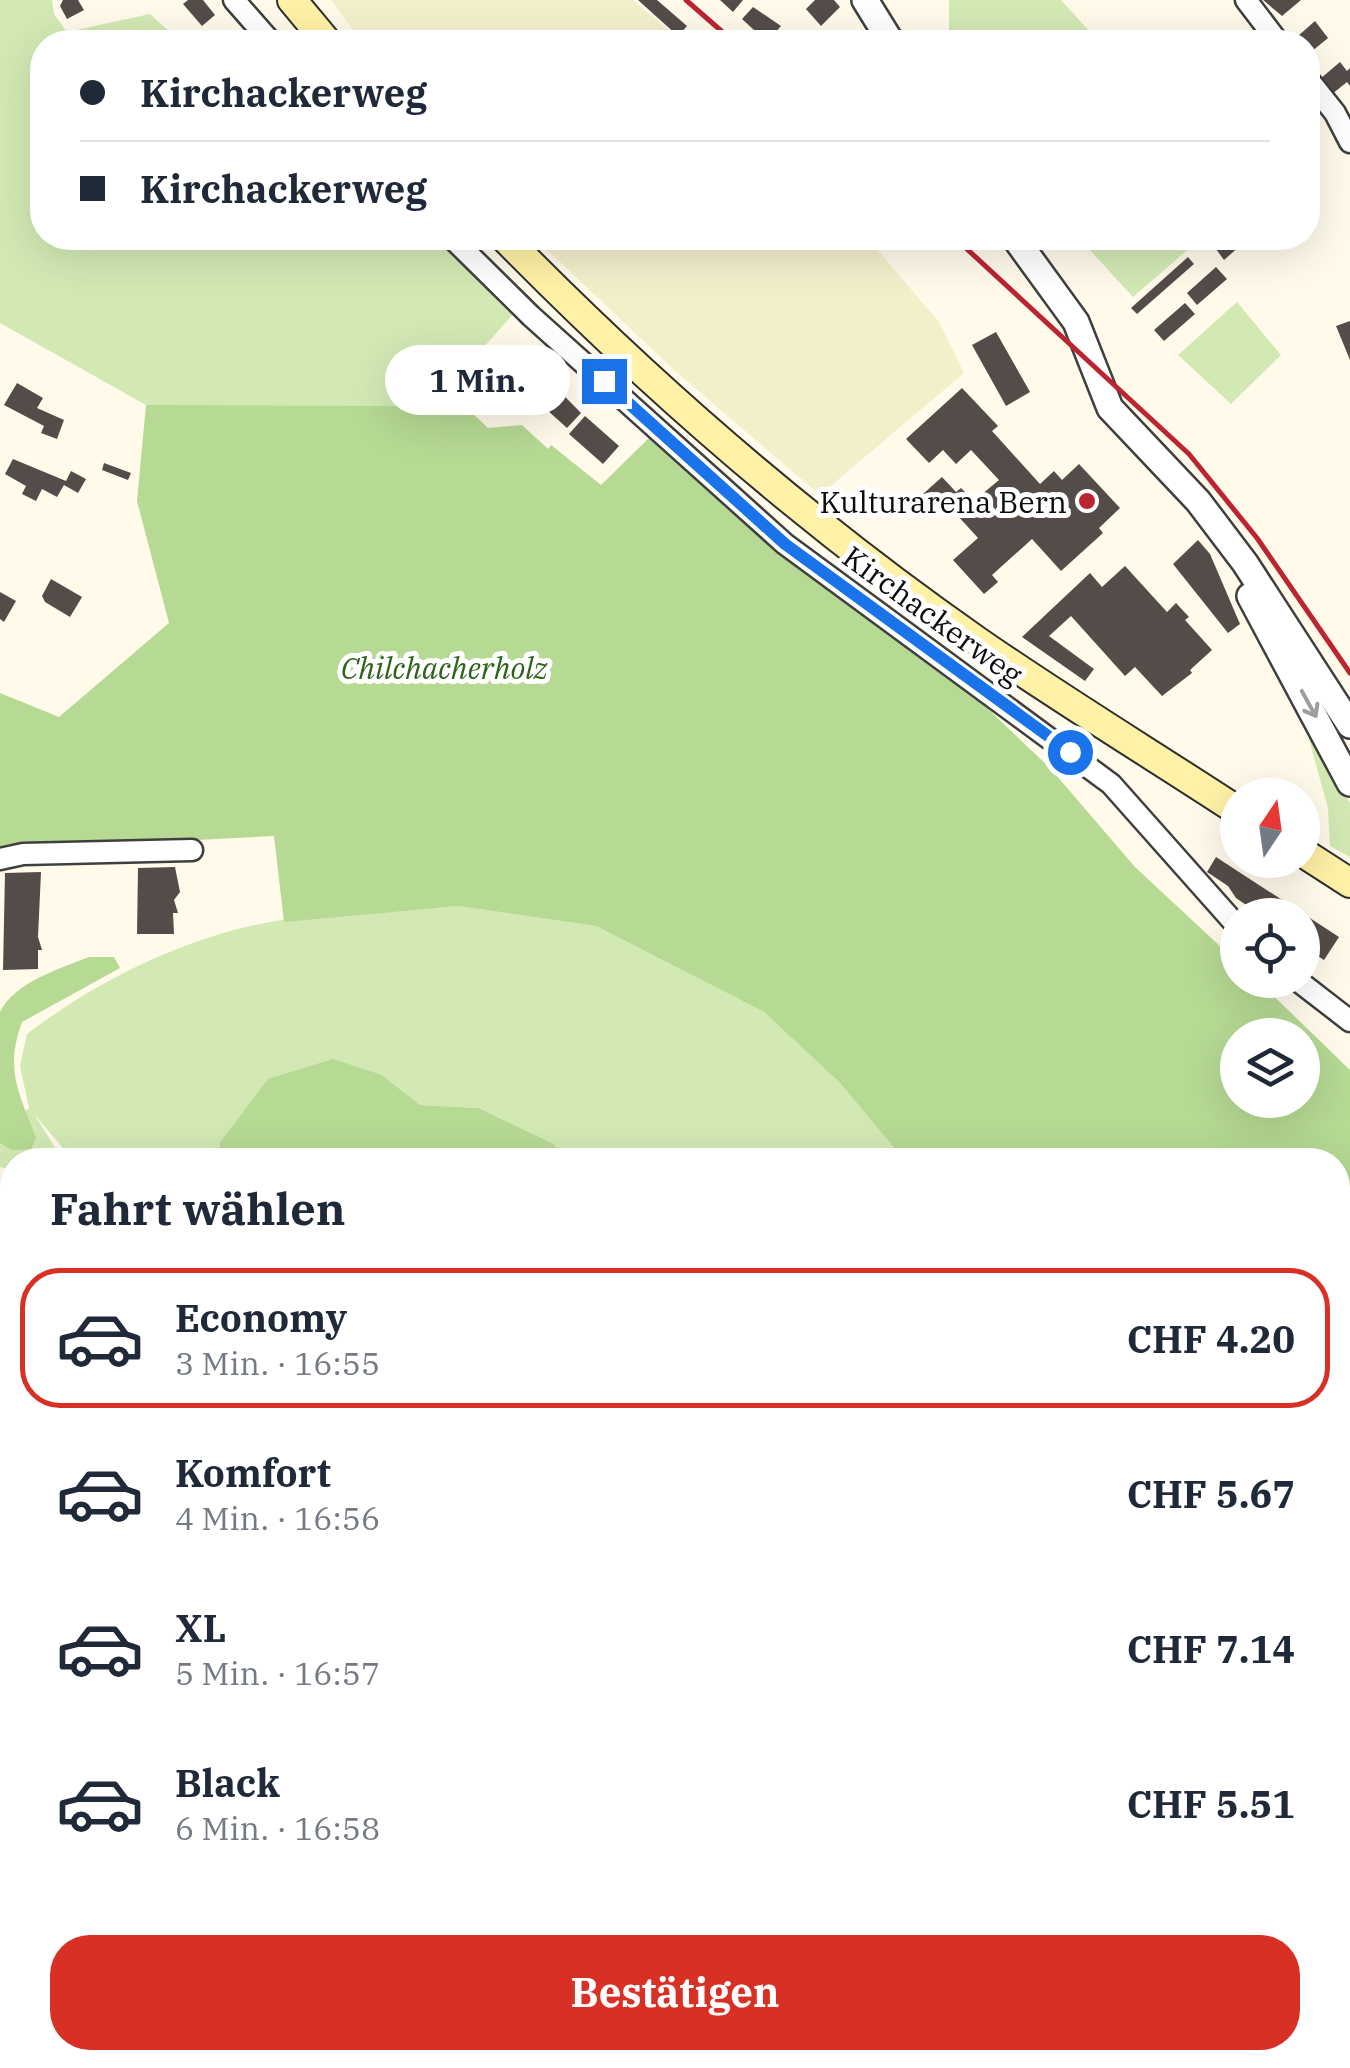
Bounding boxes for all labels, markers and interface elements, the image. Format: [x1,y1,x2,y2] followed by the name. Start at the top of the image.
[140,68,427,117] text: Kirchackerweg
[140,164,427,213] text: Kirchackerweg
[384,346,569,416] callout: 1 Min.
[429,359,526,401] text: 1 Min.
[582,359,627,404] route end
[820,482,1067,521] place label: Kulturarena Bern
[1076,490,1098,512] marker: Kulturarena Bern
[835,537,1031,693] street label: Kirchackerweg
[341,648,548,687] park label: Chilchacherholz
[1300,688,1320,718] one-way arrow
[1048,730,1093,775] route start
[1220,778,1320,878] north arrow
[1220,778,1320,1118] map controls
[1220,898,1320,998] button: locate
[1220,1018,1320,1118] button: layers
[50,1179,345,1237] text: Fahrt wählen
[55,1293,145,1383] icon: car
[175,1293,347,1342] text: Economy
[1127,1314,1295,1363] text: CHF 4.20
[175,1342,380,1384] text: 3 Min. · 16:55
[55,1448,145,1538] icon: car
[175,1448,331,1497] text: Komfort
[1127,1469,1295,1518] text: CHF 5.67
[175,1497,380,1539] text: 4 Min. · 16:56
[55,1603,145,1693] icon: car
[175,1603,226,1652] text: XL
[1127,1624,1295,1673] text: CHF 7.14
[175,1652,380,1694] text: 5 Min. · 16:57
[55,1758,145,1848] icon: car
[175,1758,280,1807] text: Black
[1127,1779,1295,1828] text: CHF 5.51
[175,1807,380,1849] text: 6 Min. · 16:58
[50,1935,1300,2050] button: Bestätigen

